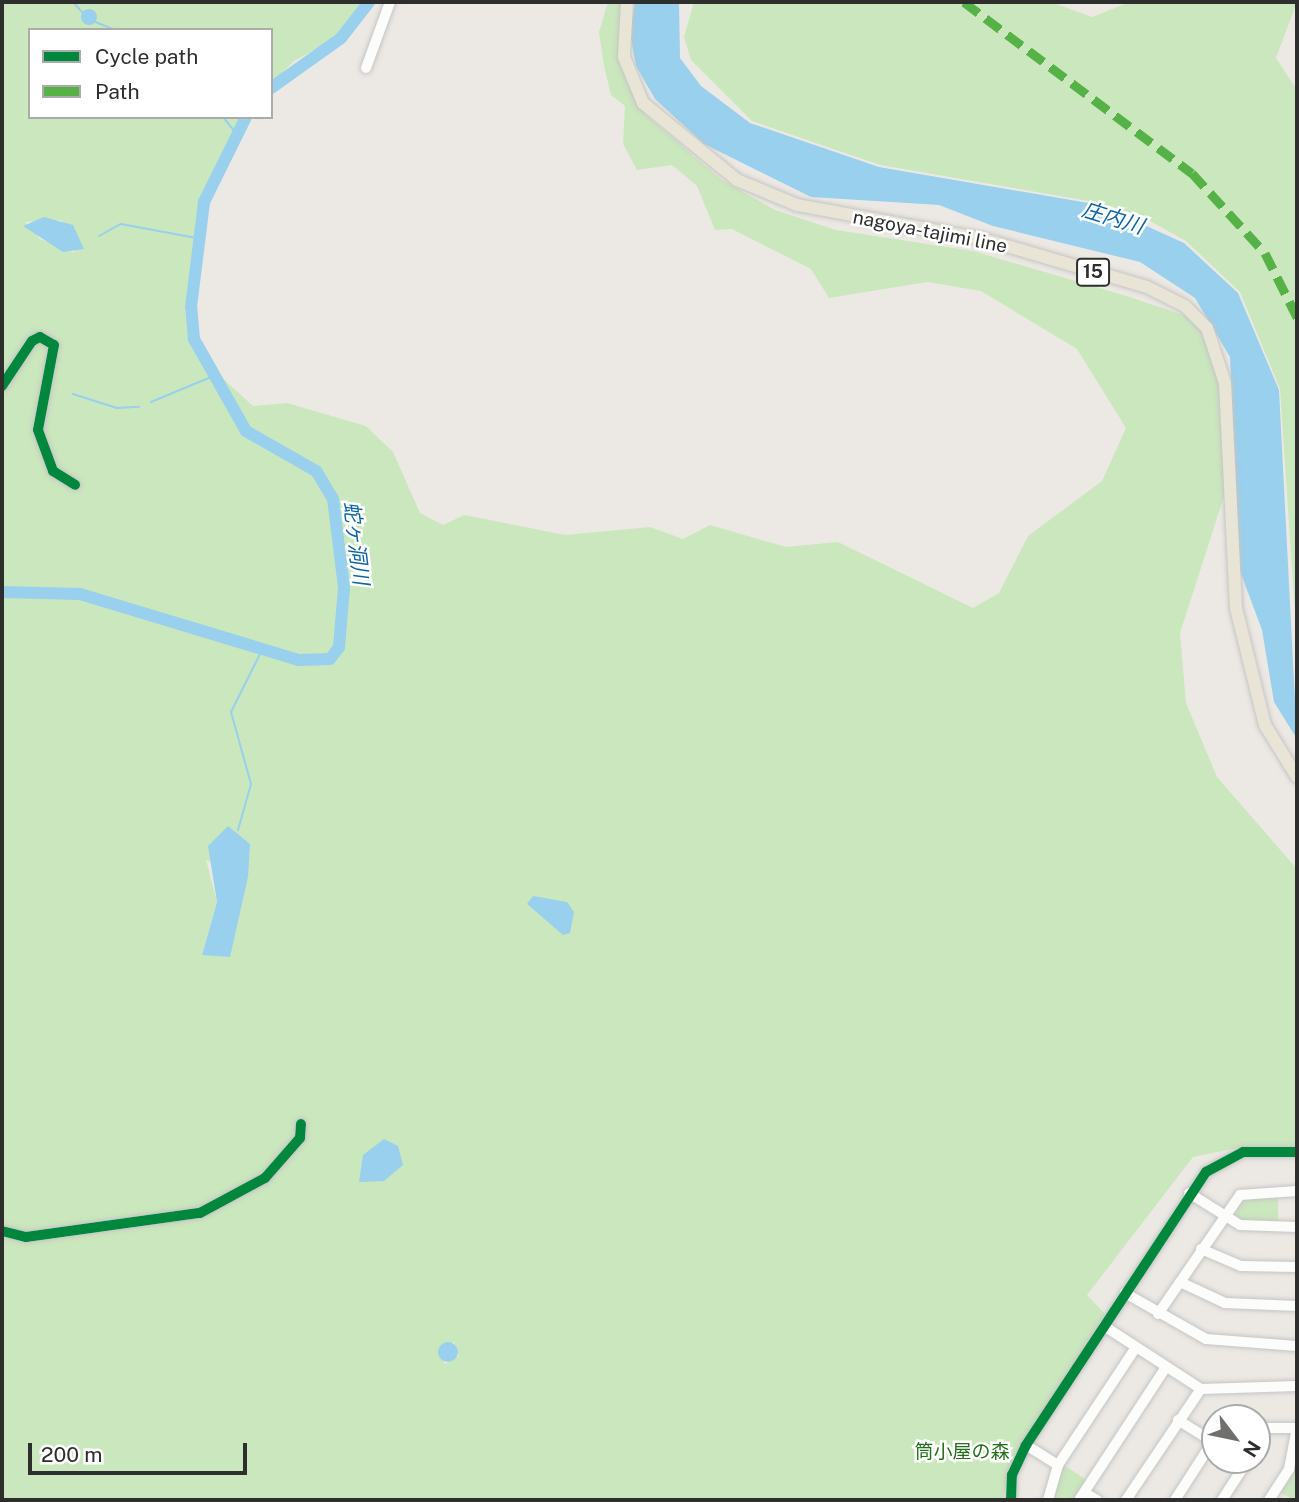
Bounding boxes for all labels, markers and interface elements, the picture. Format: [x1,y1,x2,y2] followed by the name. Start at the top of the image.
[28,28,273,119] legend
[95,44,198,69] text: Cycle path
[95,79,140,104] text: Path
[1079,197,1147,239] water label: 庄内川
[851,206,1009,258] street label: nagoya-tajimi line
[1076,258,1110,286] road number: 15
[338,500,374,586] water label: 蛇ヶ洞川
[1201,1404,1271,1474] north arrow
[32,1428,250,1472] scale bar
[1239,1437,1265,1461] text: N
[915,1441,1009,1463] park label: 筒小屋の森
[41,1442,102,1467] text: 200 m

